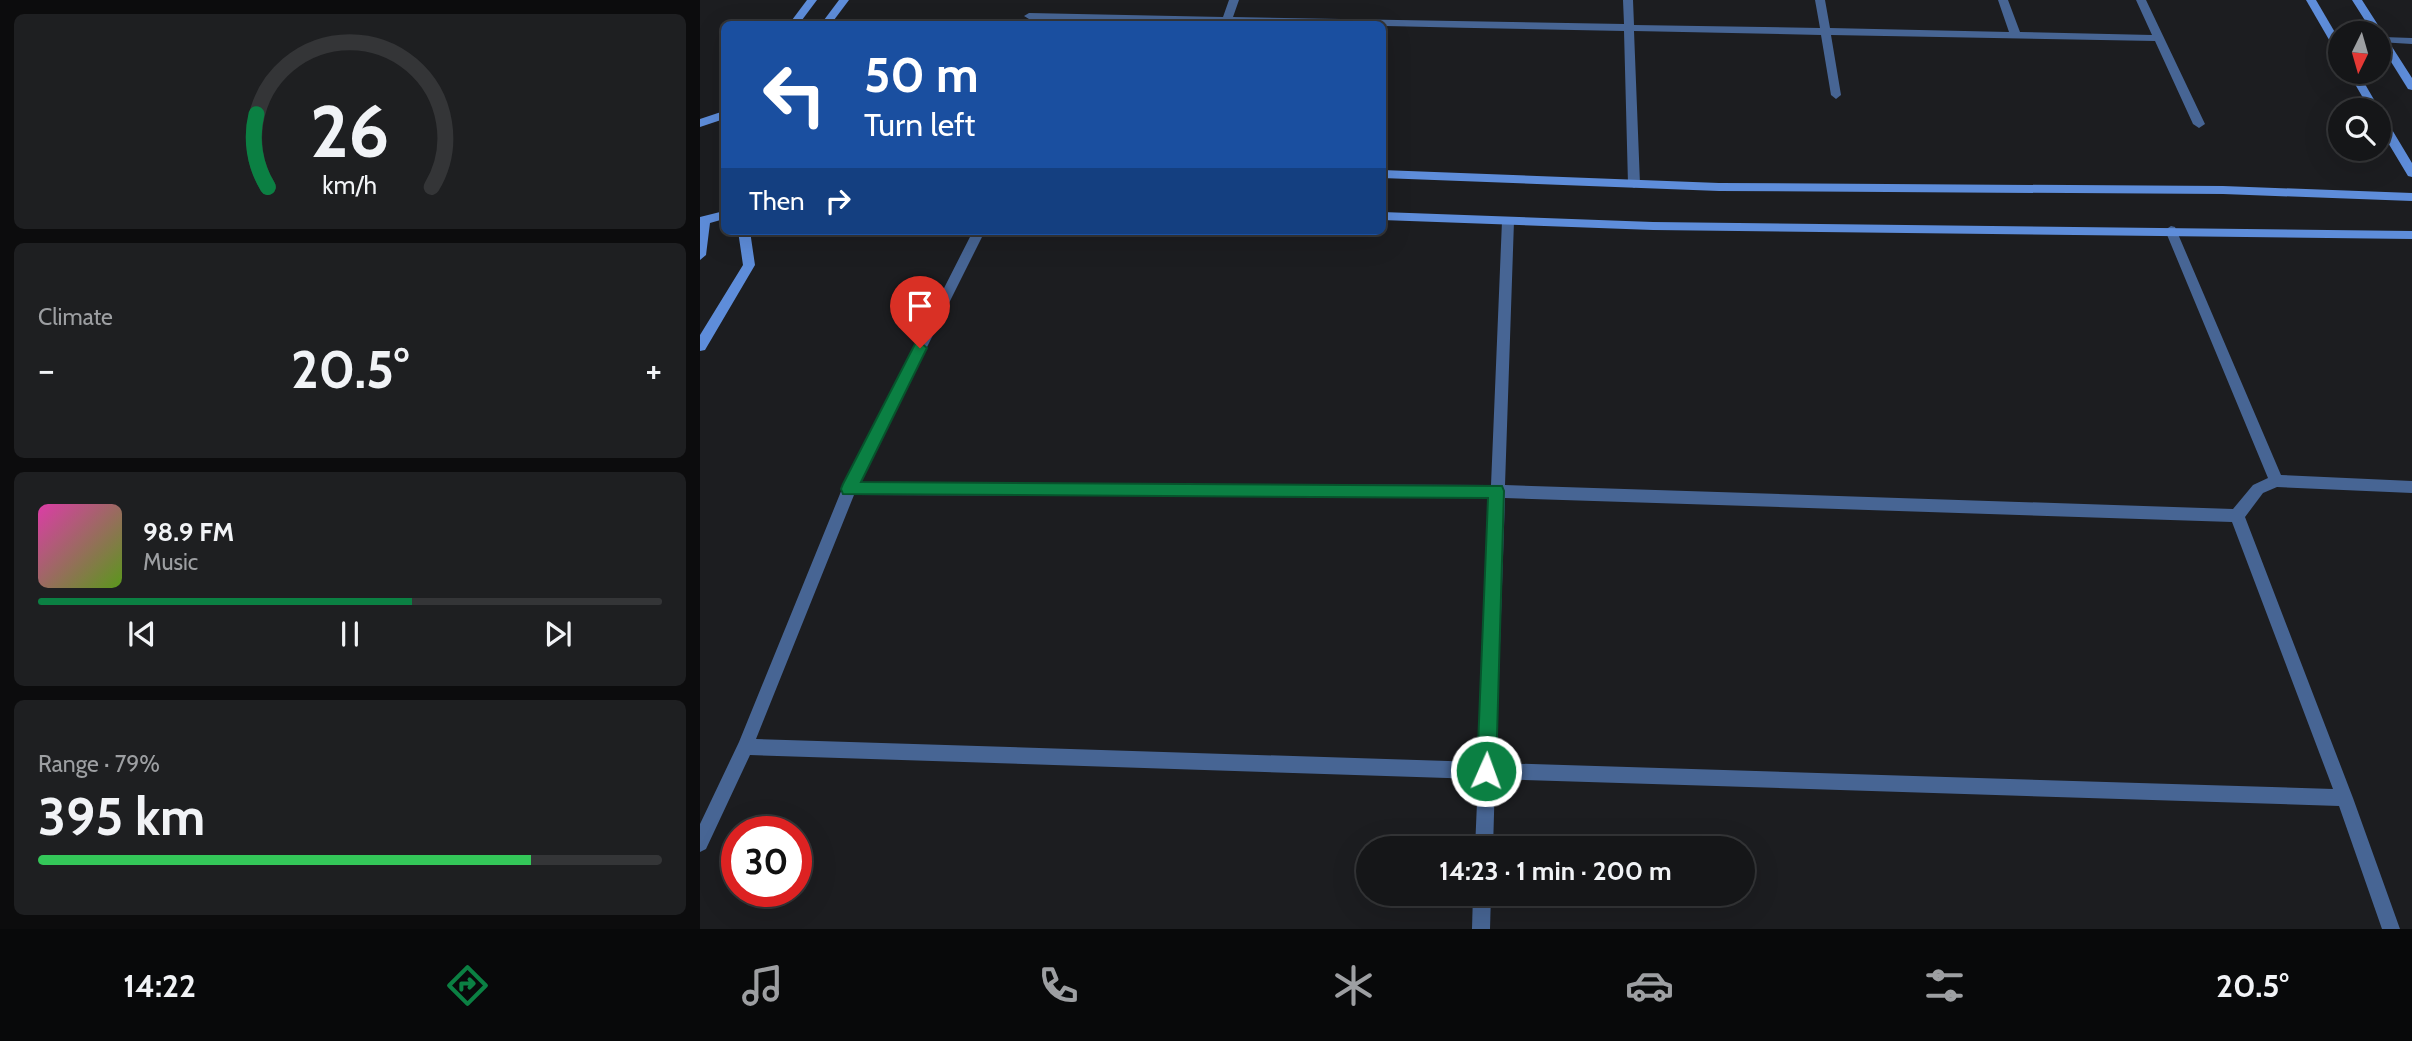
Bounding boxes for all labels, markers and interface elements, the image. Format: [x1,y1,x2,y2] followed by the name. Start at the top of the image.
[2328,21,2390,84] north arrow
[2328,21,2391,161] map controls
[864,45,979,104] text: 50 m
[749,49,840,140] icon: left
[310,88,390,176] text: 26
[2328,98,2391,161] button: search
[864,105,975,144] text: Turn left
[323,170,377,200] text: km/h
[819,182,857,220] icon: right
[749,185,805,217] text: Then
[890,276,950,348] pin
[901,287,939,325] icon: arrive
[38,303,113,331] text: Climate
[291,338,409,401] text: 20.5°
[38,346,55,393] text: −
[645,346,662,393] text: +
[143,516,234,548] text: 98.9 FM
[143,548,198,576] text: Music
[123,615,161,653] icon: previous
[331,615,369,653] icon: pause
[539,615,577,653] icon: next
[1449,734,1523,808] position arrow
[38,750,160,778] text: Range · 79%
[38,785,205,848] text: 395 km
[721,816,812,907] speed limit sign: 30
[1439,855,1672,887] text: 14:23 · 1 min · 200 m
[443,961,492,1010] icon: directions
[738,961,787,1010] icon: music
[1034,961,1083,1010] icon: phone
[1329,961,1378,1010] icon: climate
[1625,961,1674,1010] icon: car
[1920,961,1969,1010] icon: filters
[123,966,196,1005] text: 14:22
[2216,966,2289,1005] text: 20.5°

